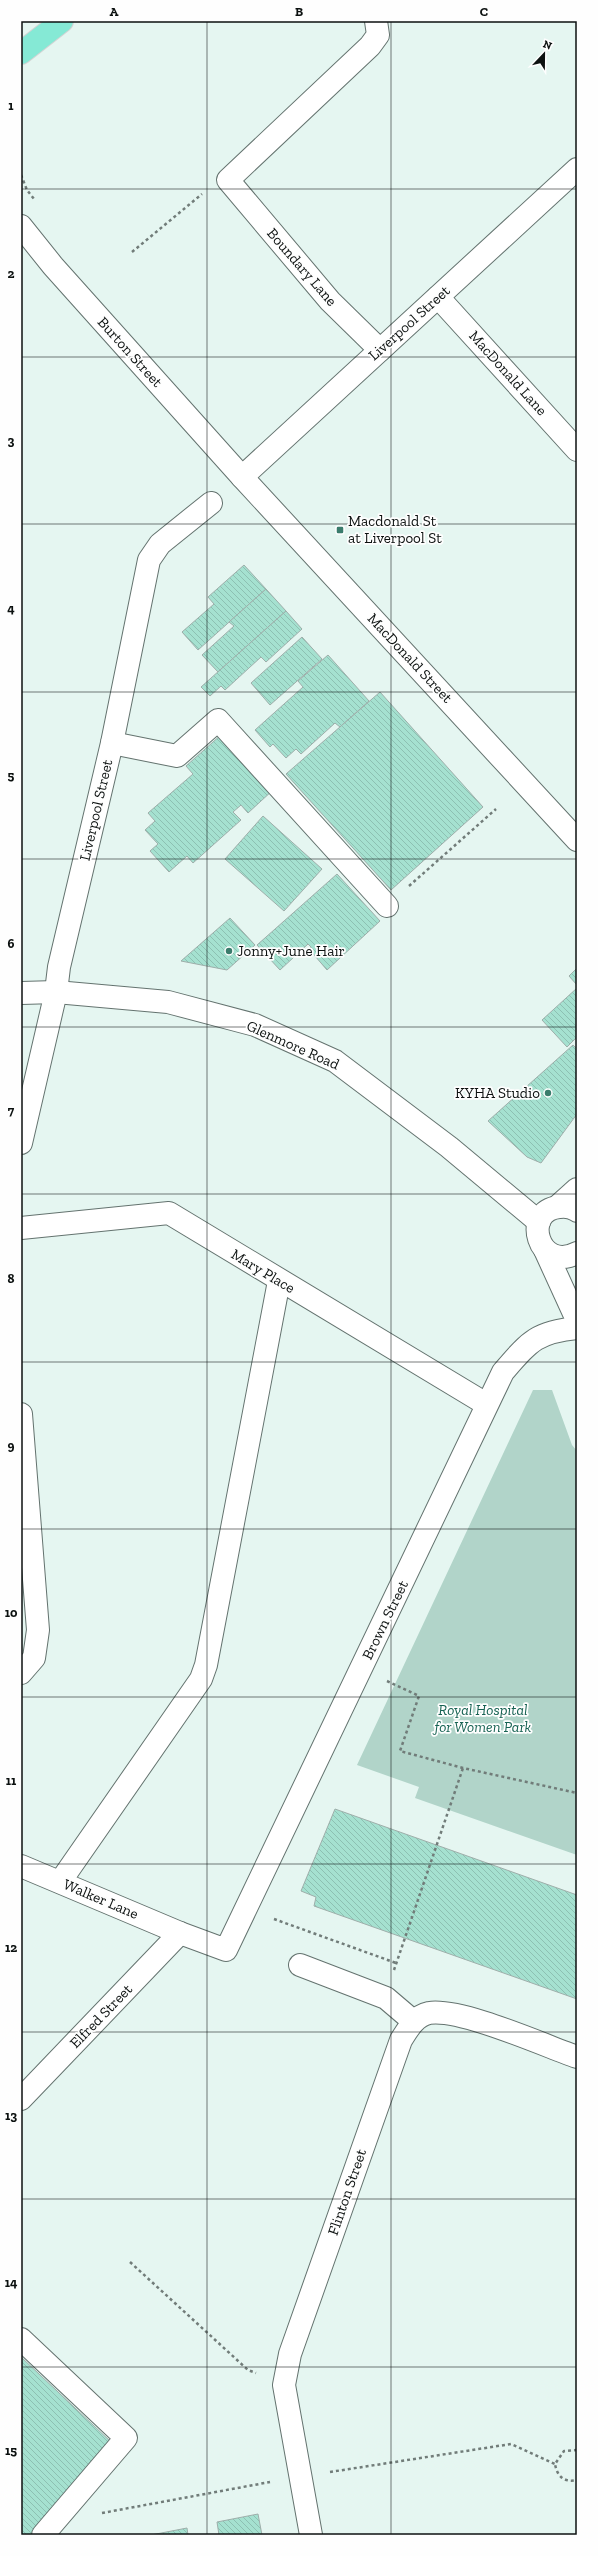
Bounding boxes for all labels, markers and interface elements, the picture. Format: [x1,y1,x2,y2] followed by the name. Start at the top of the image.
[110,4,119,19] text: A
[295,4,303,19] text: B
[480,4,488,19] text: C
[524,34,564,74] north arrow
[541,38,554,53] text: N
[8,98,14,113] text: 1
[263,224,341,310] street label: Boundary Lane
[8,266,15,281] text: 2
[365,281,454,364] street label: Liverpool Street
[94,313,167,391] street label: Burton Street
[465,327,551,419] street label: MacDonald Lane
[8,433,15,448] text: 3
[348,512,442,547] place label: Macdonald St at Liverpool St
[335,525,345,535] marker: Macdonald St at Liverpool St
[7,601,15,616] text: 4
[364,609,457,707] street label: MacDonald Street
[76,757,117,862] street label: Liverpool Street
[8,768,15,783] text: 5
[8,936,15,951] text: 6
[237,942,345,960] place label: Jonny+June Hair
[224,946,234,956] marker: Jonny+June Hair
[244,1017,343,1074] street label: Glenmore Road
[455,1084,540,1102] place label: KYHA Studio
[543,1088,553,1098] marker: KYHA Studio
[8,1103,15,1118] text: 7
[228,1245,298,1297] street label: Mary Place
[7,1271,15,1286] text: 8
[8,1438,15,1453] text: 9
[358,1577,412,1663] street label: Brown Street
[5,1605,18,1620] text: 10
[432,1701,532,1736] park label: Royal Hospital for Women Park
[6,1773,17,1788] text: 11
[61,1875,141,1923] street label: Walker Lane
[5,1940,17,1955] text: 12
[66,1980,136,2052] street label: Elfred Street
[5,2108,17,2123] text: 13
[324,2146,370,2237] street label: Flinton Street
[5,2275,18,2290] text: 14
[5,2443,17,2458] text: 15

